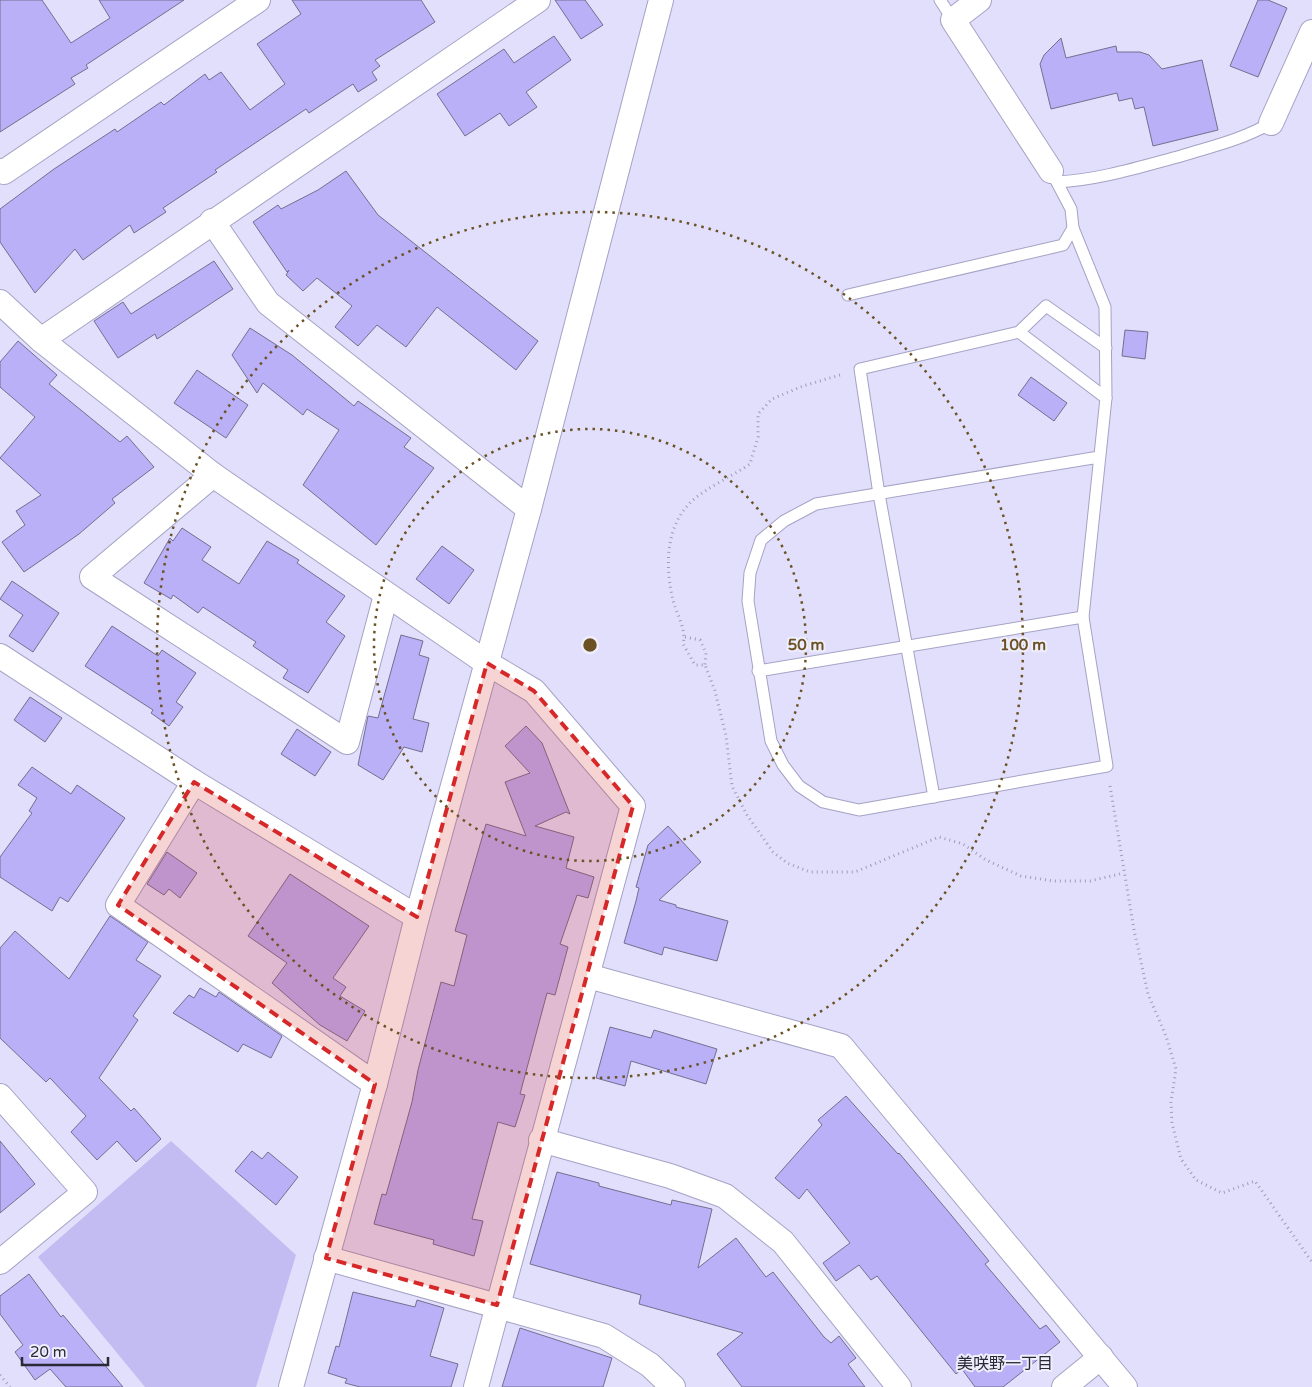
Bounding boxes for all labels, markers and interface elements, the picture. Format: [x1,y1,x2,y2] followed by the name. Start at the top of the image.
[581,636,599,654] centre of rings
[788,636,824,654] text: 50 m
[1000,636,1046,654] text: 100 m
[22,1334,109,1366] scale bar
[30,1343,67,1361] text: 20 m
[957,1354,1053,1374] district label: 美咲野一丁目

